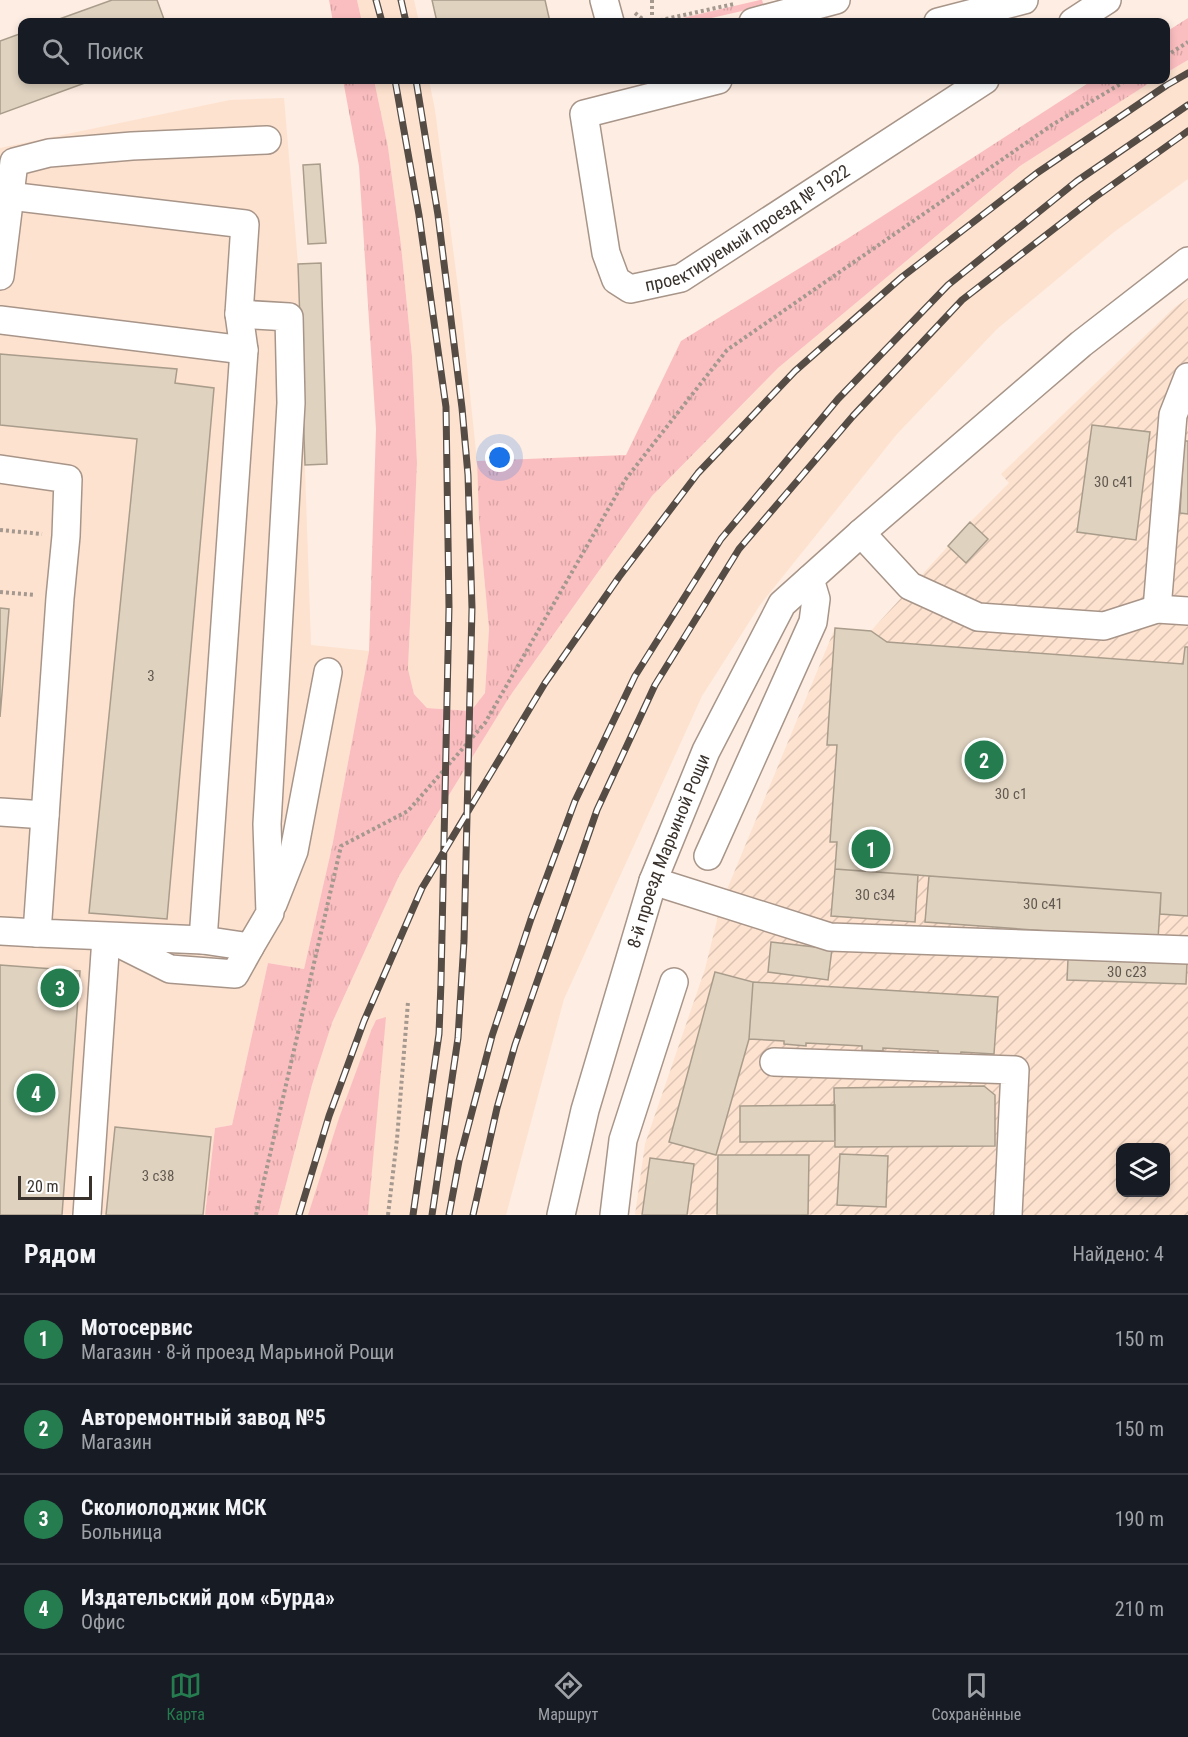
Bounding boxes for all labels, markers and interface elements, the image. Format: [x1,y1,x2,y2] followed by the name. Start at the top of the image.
[18,18,1170,84] search box
[39,35,72,68] icon: search
[87,39,144,64] text: Поиск
[643,160,854,295] street label: проектируемый проезд № 1922
[485,443,514,472] your location
[1094,473,1134,491] house number: 30 с41
[147,667,155,685] house number: 3
[964,738,1004,783] pin: 2
[623,751,714,950] street label: 8-й проезд Марьиной Рощи
[995,785,1027,803] house number: 30 с1
[852,826,890,872] pin: 1
[855,886,895,904] house number: 30 с34
[1023,895,1063,913] house number: 30 с41
[1107,963,1147,981] house number: 30 с23
[40,966,80,1010] pin: 3
[16,1070,56,1116] pin: 4
[1116,1143,1170,1197] map controls
[1116,1143,1170,1197] button: layers
[142,1167,174,1185] house number: 3 с38
[18,1173,92,1200] scale bar
[27,1177,59,1196] text: 20 m
[24,1239,96,1269] text: Рядом
[1072,1242,1164,1266] text: Найдено: 4
[81,1315,193,1340] text: Мотосервис
[38,1327,49,1351] text: 1
[1115,1327,1164,1351] text: 150 m
[81,1340,394,1364] text: Магазин · 8-й проезд Марьиной Рощи
[81,1405,326,1430] text: Авторемонтный завод №5
[38,1417,49,1441] text: 2
[1115,1417,1164,1441] text: 150 m
[81,1430,152,1454] text: Магазин
[81,1495,266,1520] text: Сколиолоджик МСК
[38,1507,49,1531] text: 3
[1115,1507,1164,1531] text: 190 m
[81,1520,162,1544] text: Больница
[81,1585,335,1610] text: Издательский дом «Бурда»
[38,1597,49,1621] text: 4
[1115,1597,1164,1621] text: 210 m
[81,1610,125,1634] text: Офис
[167,1669,205,1724] tab: Карта
[538,1669,598,1724] tab: Маршрут
[932,1669,1021,1724] tab: Сохранённые

